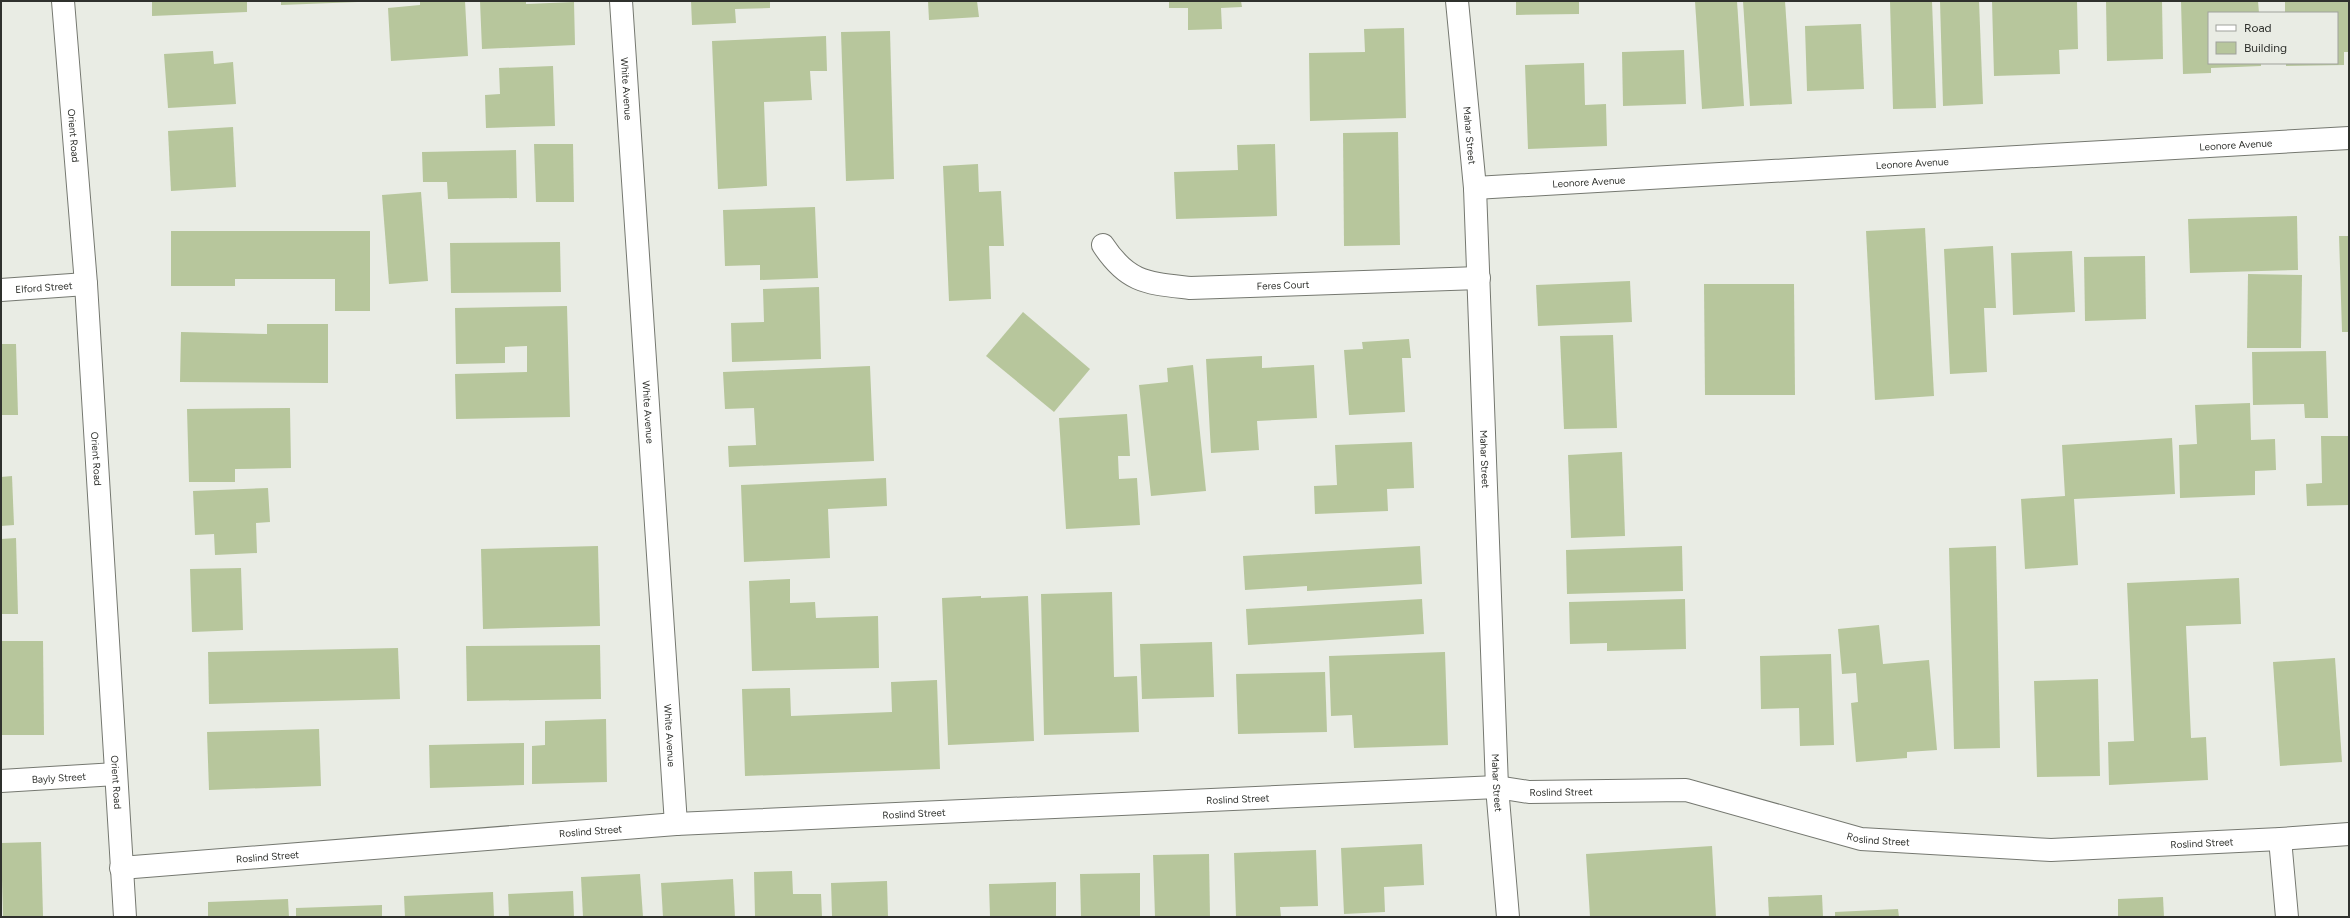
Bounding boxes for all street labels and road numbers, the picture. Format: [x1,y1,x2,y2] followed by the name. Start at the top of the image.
[618,57,635,121] street label: White Avenue
[1461,106,1479,165] street label: Mahar Street
[65,108,83,163] street label: Orient Road
[2199,136,2273,153] street label: Leonore Avenue
[1875,154,1950,172] street label: Leonore Avenue
[1552,173,1626,190] street label: Leonore Avenue
[1256,277,1310,292] street label: Feres Court
[15,278,73,295] street label: Elford Street
[640,380,657,445] street label: White Avenue
[1477,430,1493,488] street label: Mahar Street
[89,431,105,486] street label: Orient Road
[661,703,679,768] street label: White Avenue
[1489,753,1506,813] street label: Mahar Street
[109,755,125,810] street label: Orient Road
[31,769,87,786] street label: Bayly Street
[1529,785,1593,798] street label: Roslind Street
[1206,791,1270,807] street label: Roslind Street
[882,805,946,821] street label: Roslind Street
[558,822,623,840] street label: Roslind Street
[1845,829,1910,848] street label: Roslind Street
[2170,835,2234,851] street label: Roslind Street
[235,847,300,865] street label: Roslind Street

